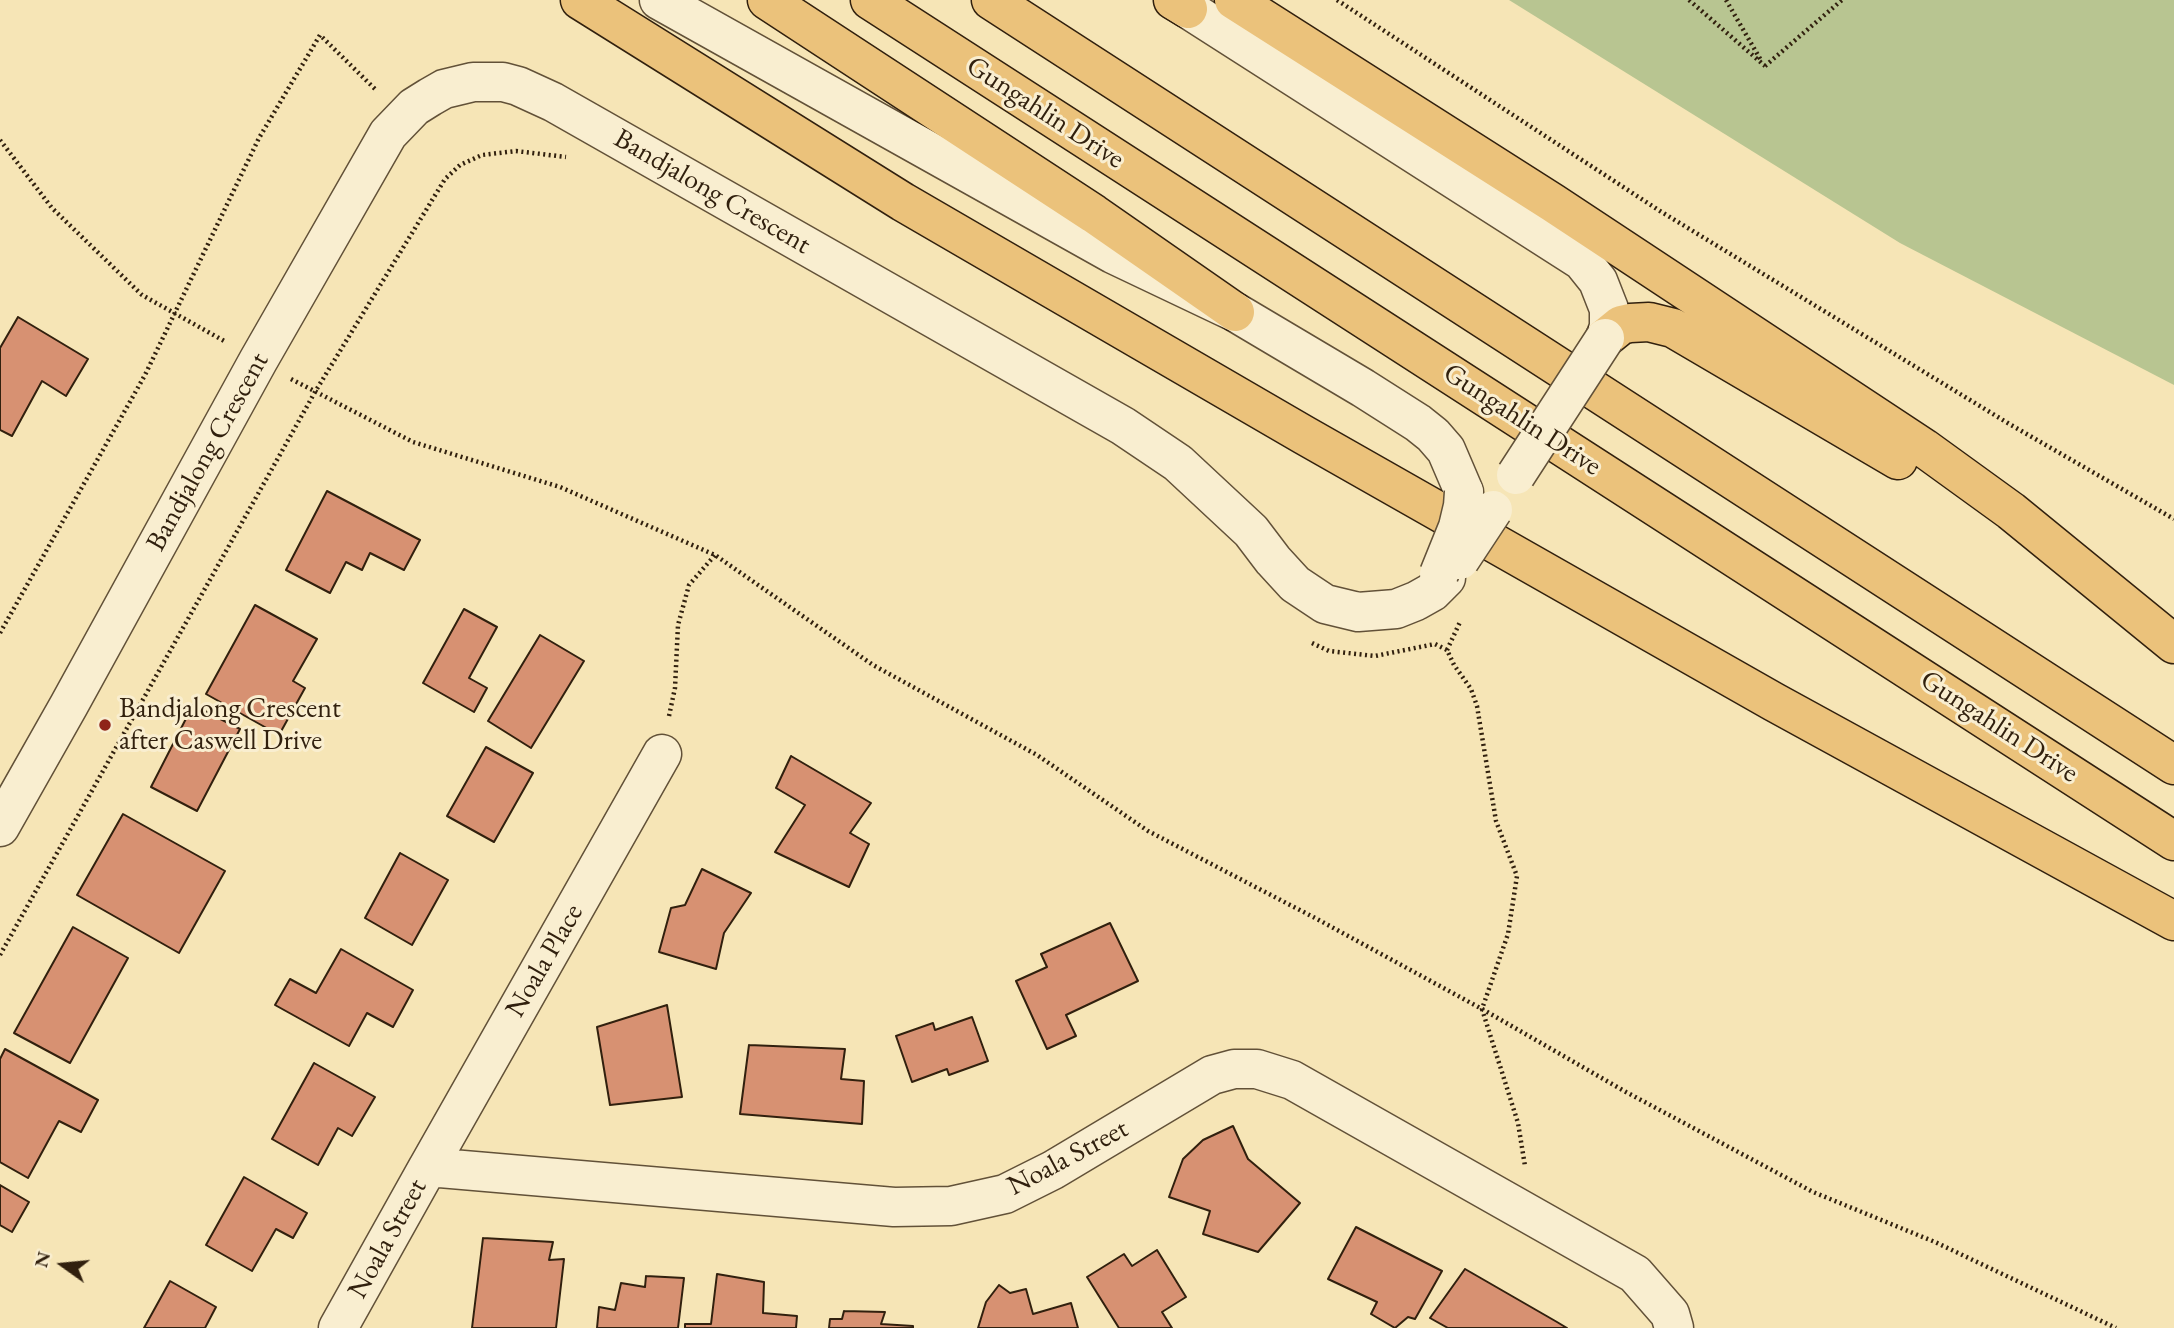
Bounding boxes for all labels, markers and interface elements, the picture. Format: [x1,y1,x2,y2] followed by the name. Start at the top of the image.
[960,49,1130,177] street label: Gungahlin Drive
[608,122,816,262] street label: Bandjalong Crescent
[140,347,276,557] street label: Bandjalong Crescent
[1437,356,1607,484] street label: Gungahlin Drive
[1914,663,2084,791] street label: Gungahlin Drive
[119,692,341,758] place label: Bandjalong Crescent after Caswell Drive
[97,717,113,733] marker: Bandjalong Crescent after Caswell Drive
[499,898,591,1024] street label: Noala Place
[1002,1112,1134,1204] street label: Noala Street
[341,1173,435,1305] street label: Noala Street
[28,1230,98,1300] north arrow
[28,1249,56,1270] text: N

